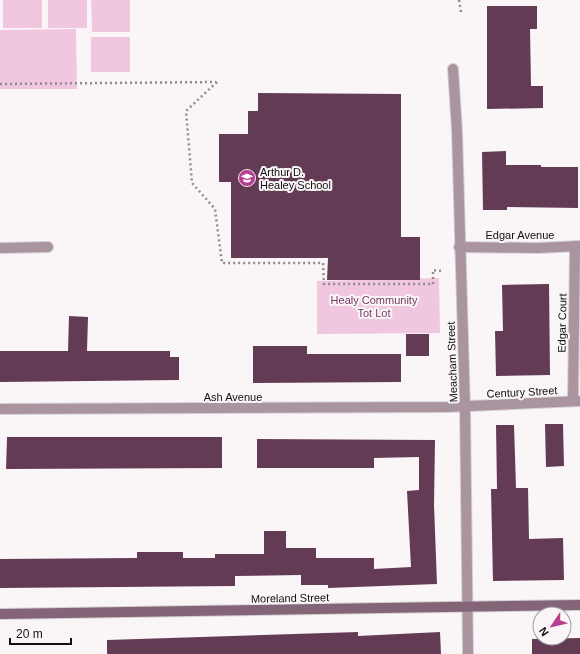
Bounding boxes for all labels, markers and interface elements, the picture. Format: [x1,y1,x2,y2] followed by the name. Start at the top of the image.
[260,166,331,191] place label: Arthur D. Healey School
[237,168,257,188] school or university icon: Arthur D. Healey School
[486,229,554,241] street label: Edgar Avenue
[555,293,569,353] street label: Edgar Court
[331,294,418,319] park label: Healy Community Tot Lot
[445,321,459,403] street label: Meacham Street
[486,384,558,400] street label: Century Street
[204,391,262,403] street label: Ash Avenue
[251,591,329,605] street label: Moreland Street
[532,606,572,646] north arrow
[10,620,71,646] scale bar
[537,625,551,638] text: N
[16,627,43,641] text: 20 m

